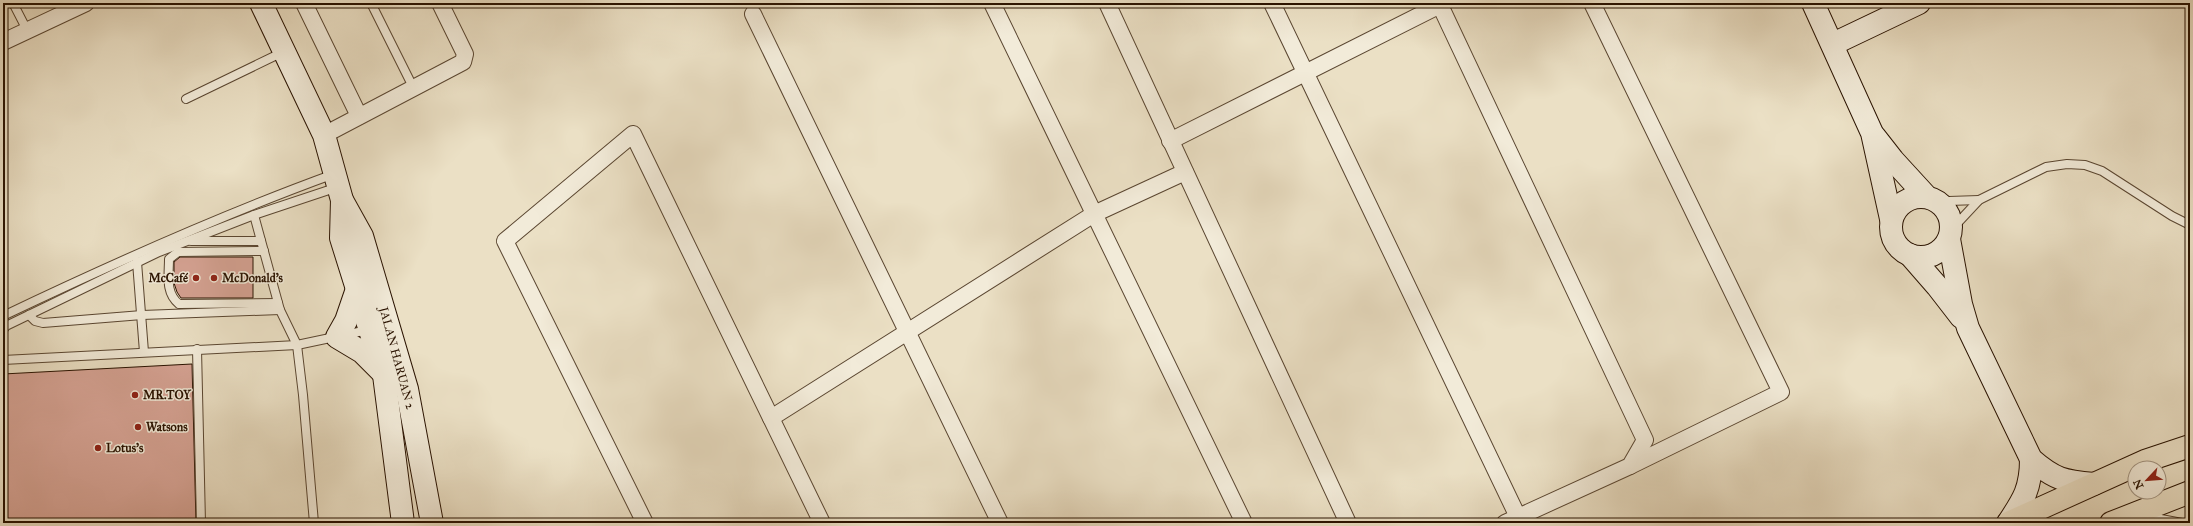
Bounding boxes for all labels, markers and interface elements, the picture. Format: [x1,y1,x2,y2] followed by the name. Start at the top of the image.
[148,271,189,285] place label: McCafé
[222,271,284,285] place label: McDonald's
[191,273,201,283] marker: McCafé
[209,273,219,283] marker: McDonald's
[375,303,417,411] street label: JALAN HARUAN 2
[143,388,192,402] place label: MR.TOY
[130,390,140,400] marker: MR.TOY
[146,420,188,434] place label: Watsons
[133,422,143,432] marker: Watsons
[106,441,144,455] place label: Lotus's
[93,443,103,453] marker: Lotus's
[2127,460,2167,500] north arrow
[2130,477,2146,491] text: N

